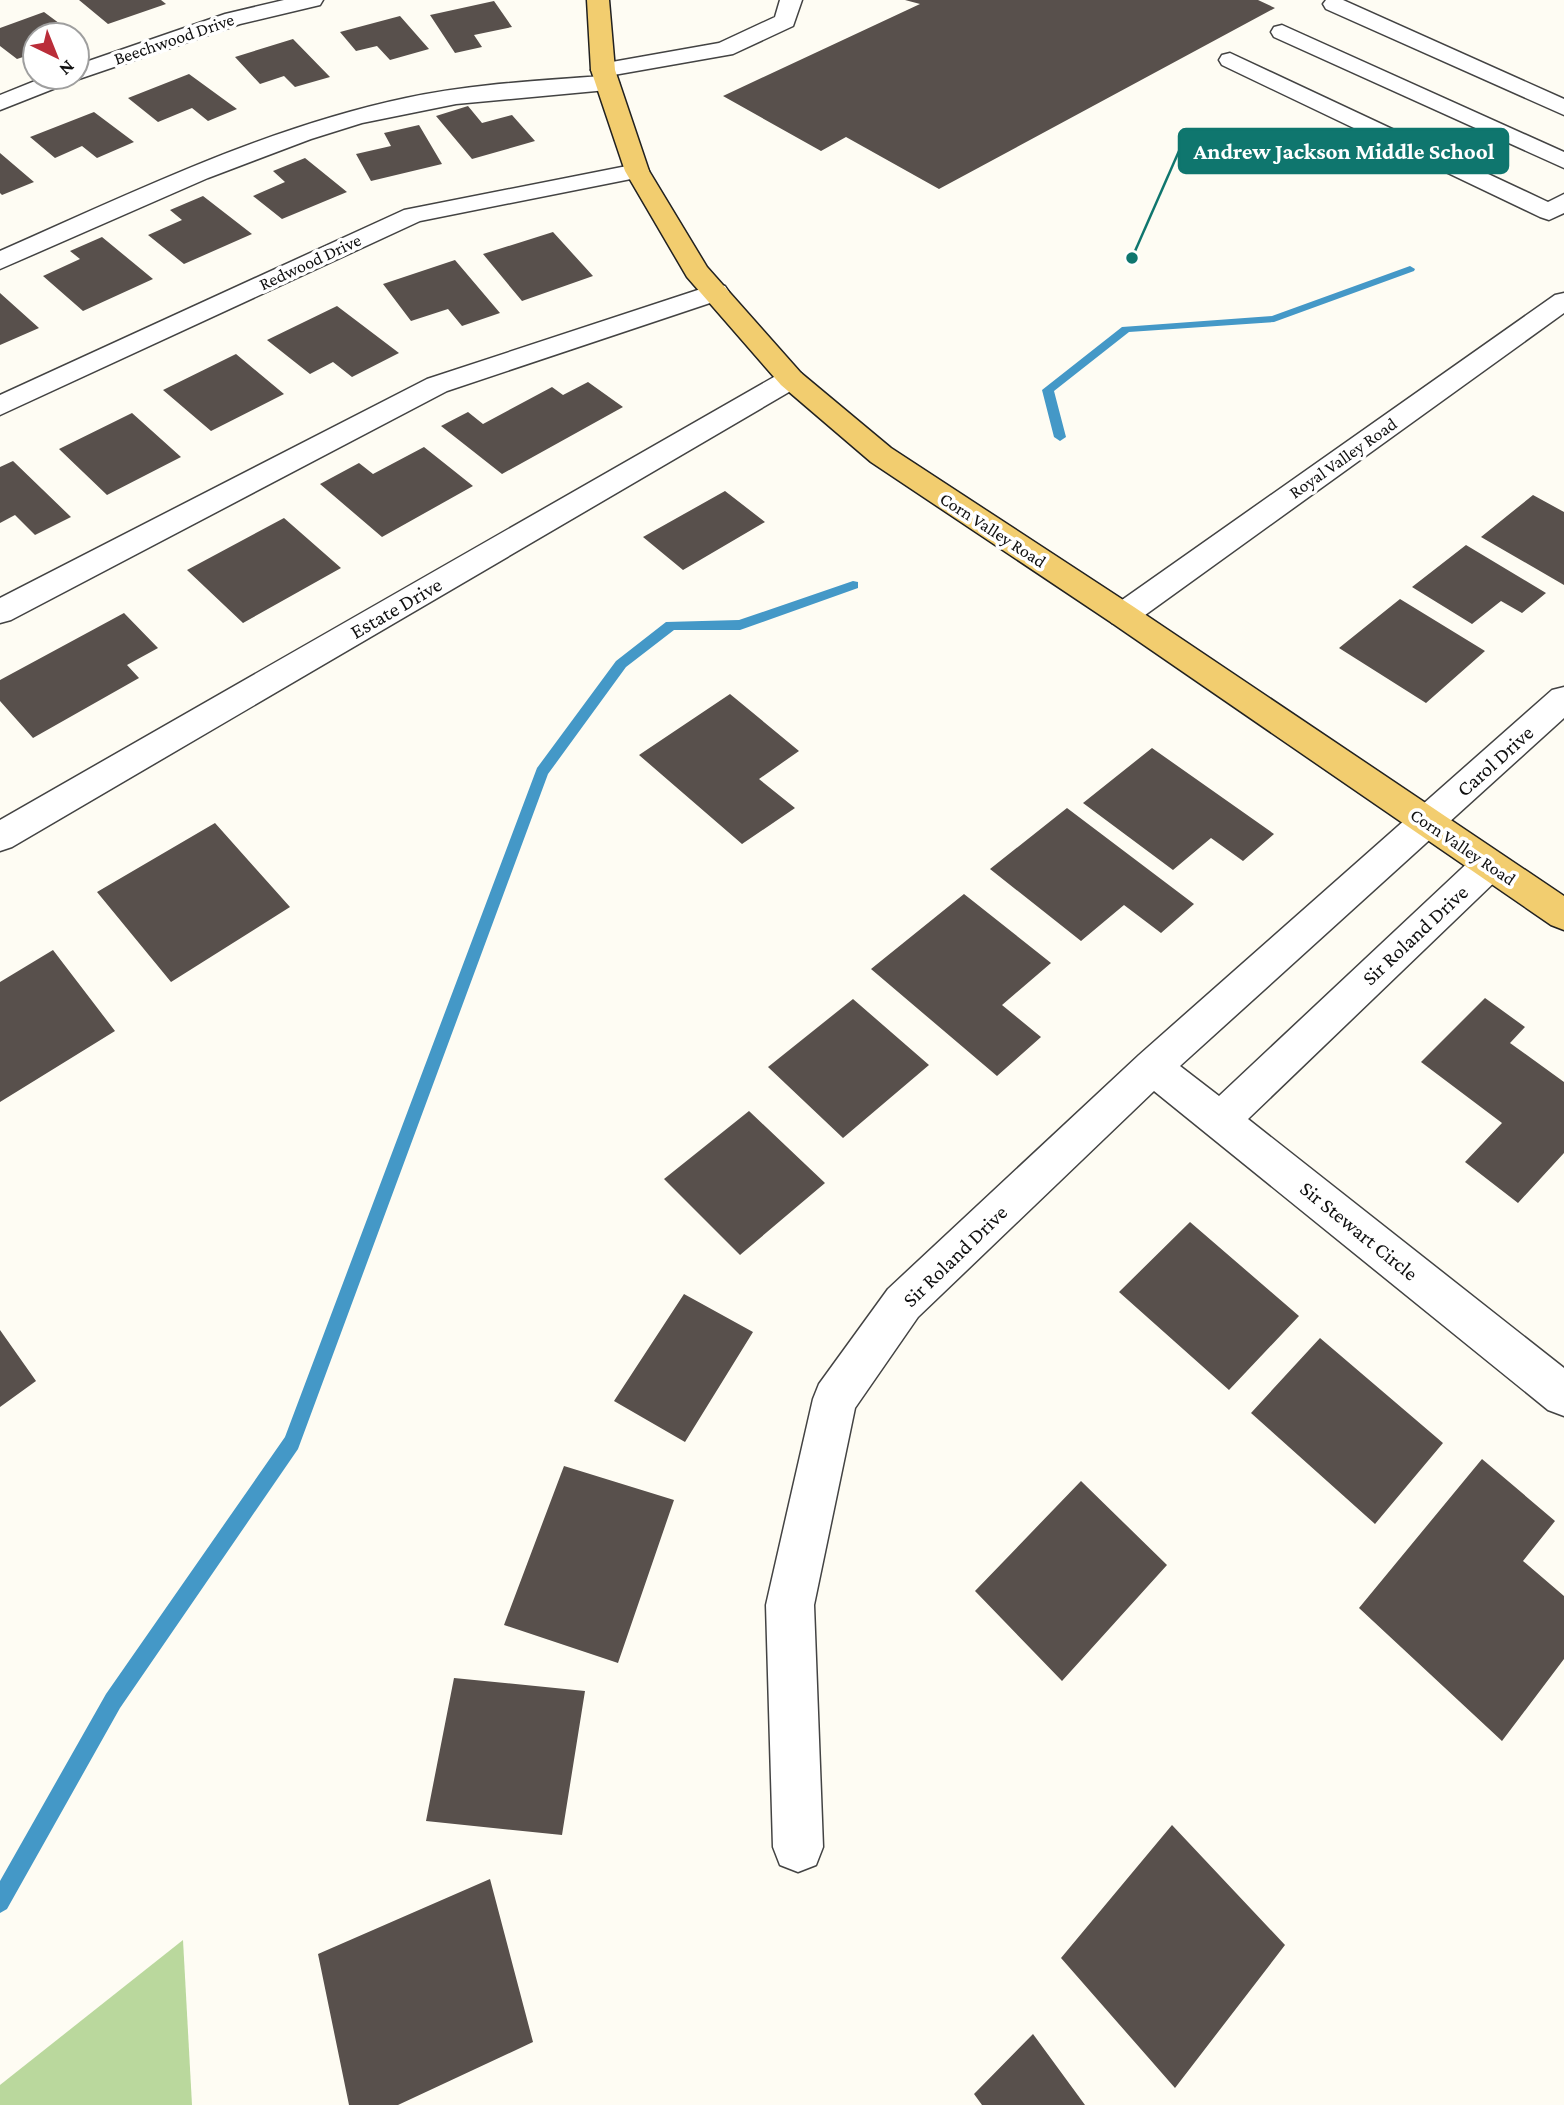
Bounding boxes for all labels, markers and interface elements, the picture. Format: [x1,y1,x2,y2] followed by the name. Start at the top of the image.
[111,9,237,69] street label: Beechwood Drive
[21,21,91,91] north arrow
[55,56,79,80] text: N
[1179,129,1508,173] callout: Andrew Jackson Middle School
[1193,138,1495,164] text: Andrew Jackson Middle School
[256,230,364,294] street label: Redwood Drive
[1285,413,1401,502] street label: Royal Valley Road
[936,488,1050,572] street label: Corn Valley Road
[346,572,446,644] street label: Estate Drive
[1452,720,1538,802] street label: Carol Drive
[1407,805,1520,890] street label: Corn Valley Road
[1357,880,1473,990] street label: Sir Roland Drive
[1295,1176,1423,1286] street label: Sir Stewart Circle
[898,1200,1012,1312] street label: Sir Roland Drive

